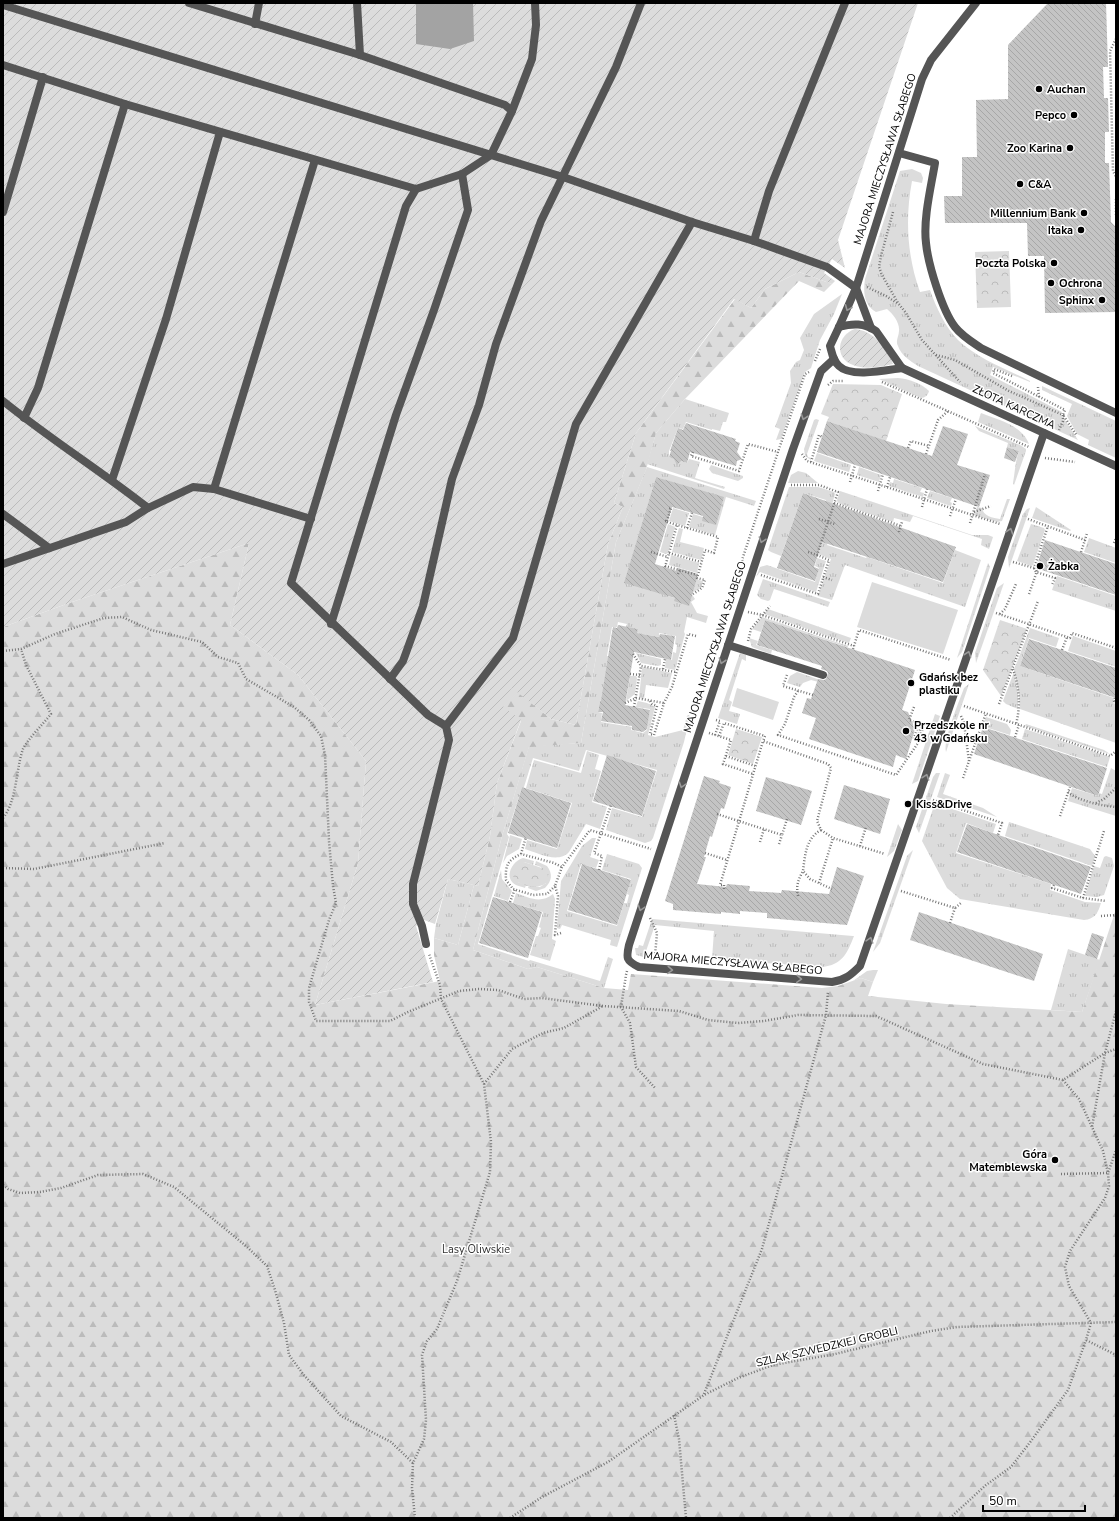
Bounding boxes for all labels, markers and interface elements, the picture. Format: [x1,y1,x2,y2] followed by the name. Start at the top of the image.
[850,71,920,247] street label: MAJORA MIECZYSŁAWA SŁABEGO
[1047,82,1086,97] place label: Auchan
[1034,84,1044,94] marker: Auchan
[1035,108,1066,123] place label: Pepco
[1069,110,1079,120] marker: Pepco
[1007,141,1062,156] place label: Zoo Karina
[1065,143,1075,153] marker: Zoo Karina
[1028,177,1052,192] place label: C&A
[1015,179,1025,189] marker: C&A
[990,206,1077,221] place label: Millennium Bank
[1079,208,1089,218] marker: Millennium Bank
[1048,223,1073,238] place label: Itaka
[1076,225,1086,235] marker: Itaka
[975,256,1046,271] place label: Poczta Polska
[1049,258,1059,268] marker: Poczta Polska
[1059,276,1102,291] place label: Ochrona
[1046,278,1056,288] marker: Ochrona
[1059,293,1095,308] place label: Sphinx
[1097,295,1107,305] marker: Sphinx
[844,304,852,311] one-way arrow
[970,381,1058,433] street label: ZŁOTA KARCZMA
[801,414,809,421] one-way arrow
[1005,528,1014,535] one-way arrow
[759,537,767,544] one-way arrow
[1048,558,1079,574] place label: Żabka
[680,559,750,735] street label: MAJORA MIECZYSŁAWA SŁABEGO
[1035,561,1045,571] marker: Żabka
[963,651,972,658] one-way arrow
[719,658,727,665] one-way arrow
[919,670,978,698] place label: Gdańsk bez plastiku
[906,678,916,688] marker: Gdańsk bez plastiku
[914,718,990,746] place label: Przedszkole nr 43 w Gdańsku
[901,726,911,736] marker: Przedszkole nr 43 w Gdańsku
[921,774,929,781] one-way arrow
[678,781,687,788] one-way arrow
[916,797,972,812] place label: Kiss&Drive
[903,799,913,809] marker: Kiss&Drive
[638,905,646,912] one-way arrow
[865,937,874,944] one-way arrow
[643,948,823,978] street label: MAJORA MIECZYSŁAWA SŁABEGO
[667,965,673,974] one-way arrow
[796,975,802,984] one-way arrow
[969,1147,1047,1175] place label: Góra Matemblewska
[1050,1155,1060,1165] marker: Góra Matemblewska
[442,1242,510,1257] park label: Lasy Oliwskie
[755,1323,899,1371] street label: SZLAK SZWEDZKIEJ GROBLI
[983,1487,1085,1513] scale bar
[989,1493,1017,1509] text: 50 m

